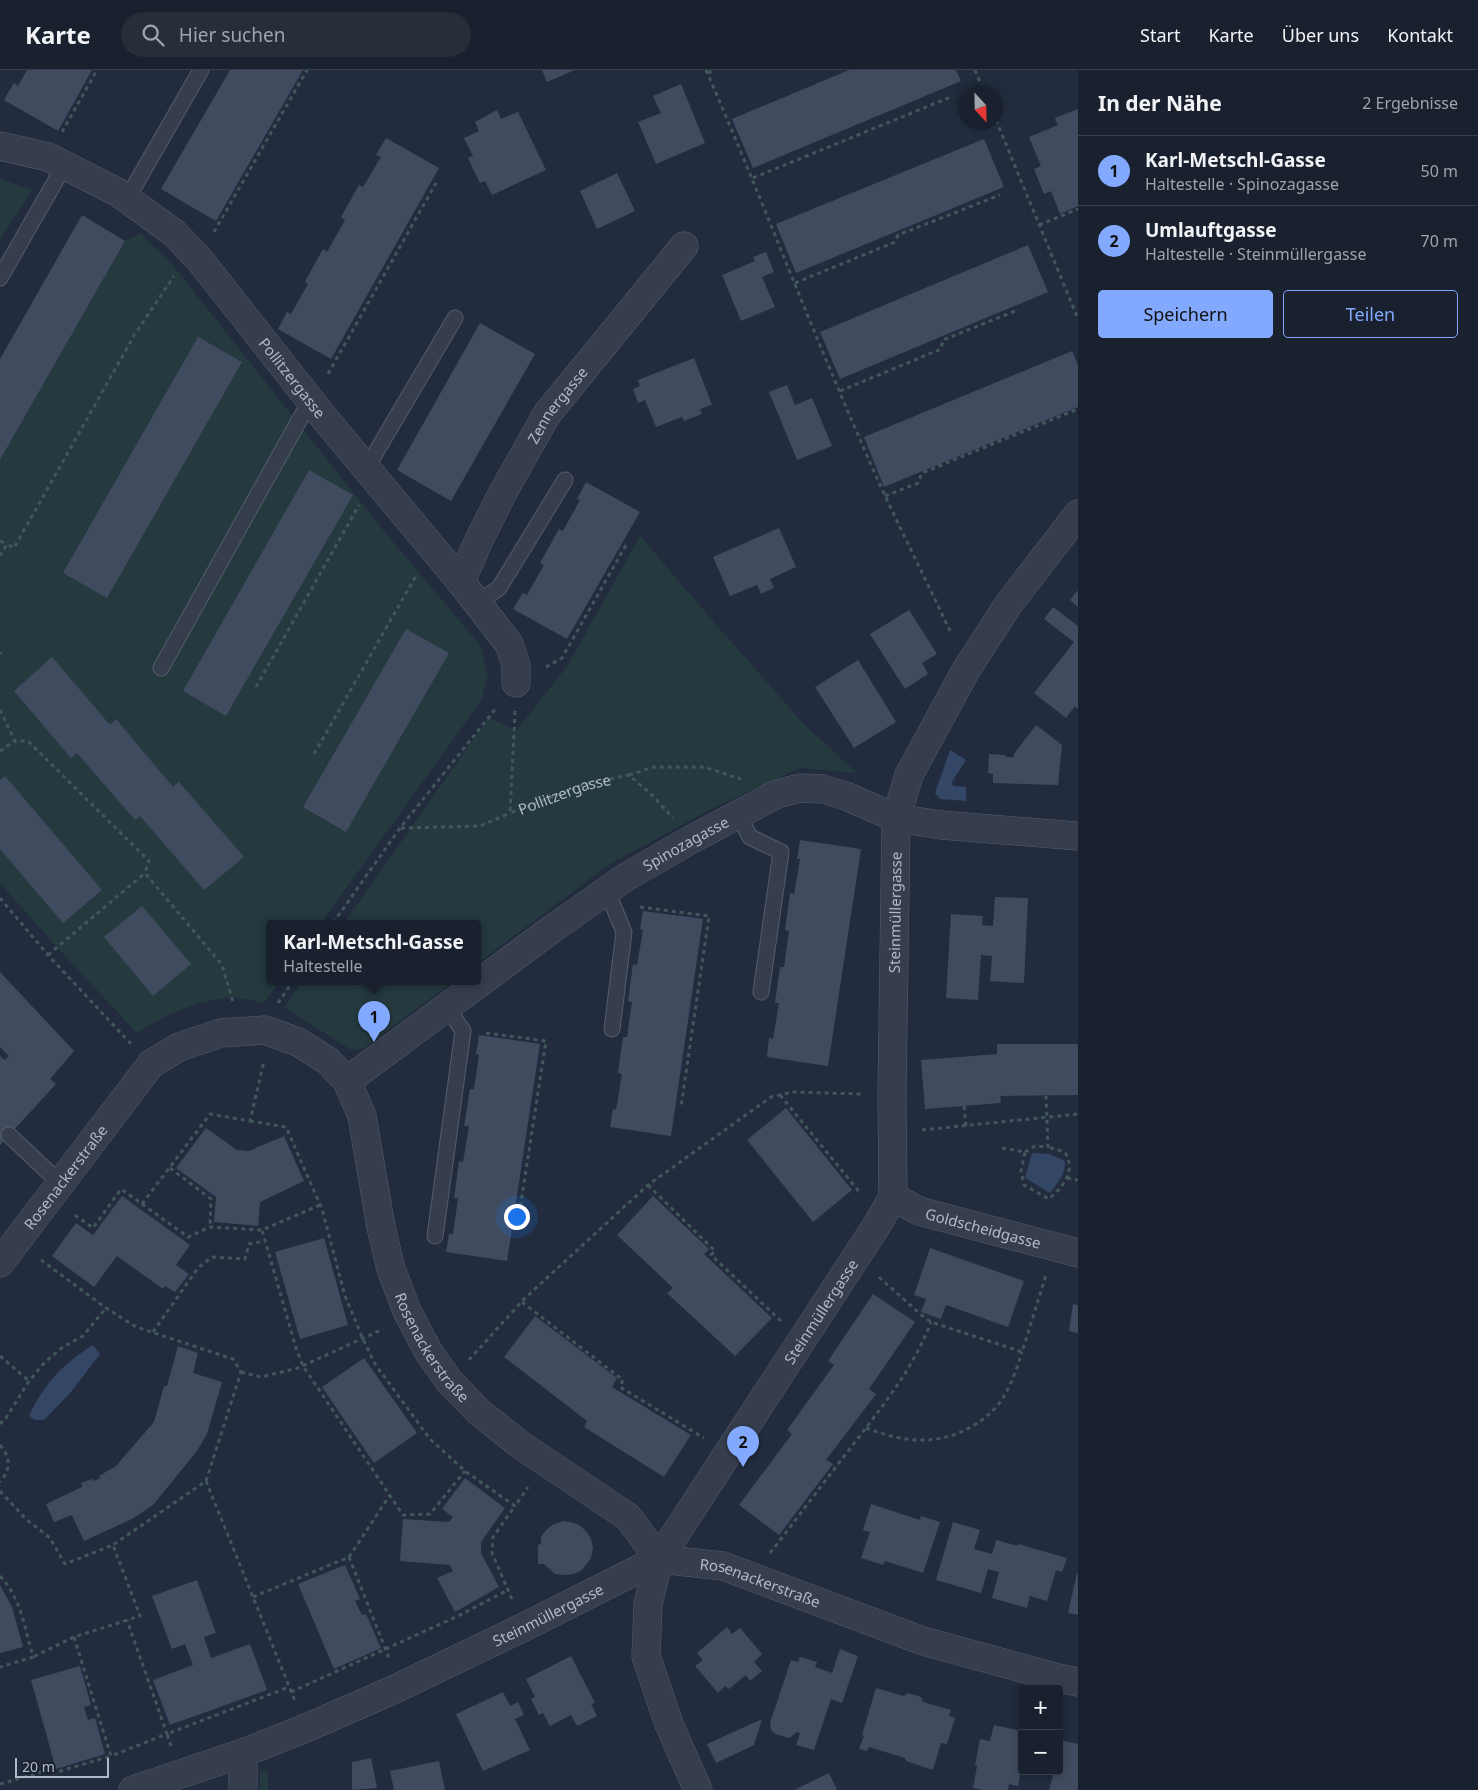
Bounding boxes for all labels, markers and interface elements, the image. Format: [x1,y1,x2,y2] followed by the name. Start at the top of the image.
[121,12,471,57] search box
[25,18,91,51] text: Karte
[139,21,167,49] icon: search
[179,22,285,48] text: Hier suchen
[1140,23,1180,47] text: Start
[1208,23,1254,47] text: Karte
[1282,23,1359,47] text: Über uns
[1387,23,1453,47] text: Kontakt
[958,85,1003,130] north arrow
[1098,89,1222,117] text: In der Nähe
[1362,92,1458,114] text: 2 Ergebnisse
[1145,147,1326,173] text: Karl-Metschl-Gasse
[1109,160,1119,182] text: 1
[1421,160,1458,182] text: 50 m
[1145,173,1339,195] text: Haltestelle · Spinozagasse
[1145,217,1277,243] text: Umlauftgasse
[1109,230,1119,252] text: 2
[1421,230,1458,252] text: 70 m
[1145,243,1366,265] text: Haltestelle · Steinmüllergasse
[1098,290,1273,338] button: Speichern
[1283,290,1458,338] button: Teilen
[254,333,330,422] street label: Pollitzergasse
[522,362,592,447] street label: Zennergasse
[515,769,613,819] street label: Pollitzergasse
[639,811,732,875] street label: Spinozagasse
[884,852,906,973] street label: Steinmüllergasse
[266,920,481,985] popup
[283,929,464,955] text: Karl-Metschl-Gasse
[283,955,363,977] text: Haltestelle
[358,1001,390,1042] pin: 1
[19,1121,111,1233] street label: Rosenackerstraße
[923,1203,1043,1253] street label: Goldscheidgasse
[504,1204,530,1230] your location
[779,1255,862,1368] street label: Steinmüllergasse
[391,1289,474,1406] street label: Rosenackerstraße
[727,1426,759,1467] pin: 2
[699,1554,823,1612] street label: Rosenackerstraße
[489,1579,607,1651] street label: Steinmüllergasse
[1018,1685,1063,1775] map controls
[1018,1685,1063,1730] button: +
[1018,1730,1063,1775] button: −
[15,1755,109,1778] scale bar
[22,1757,55,1776] text: 20 m

